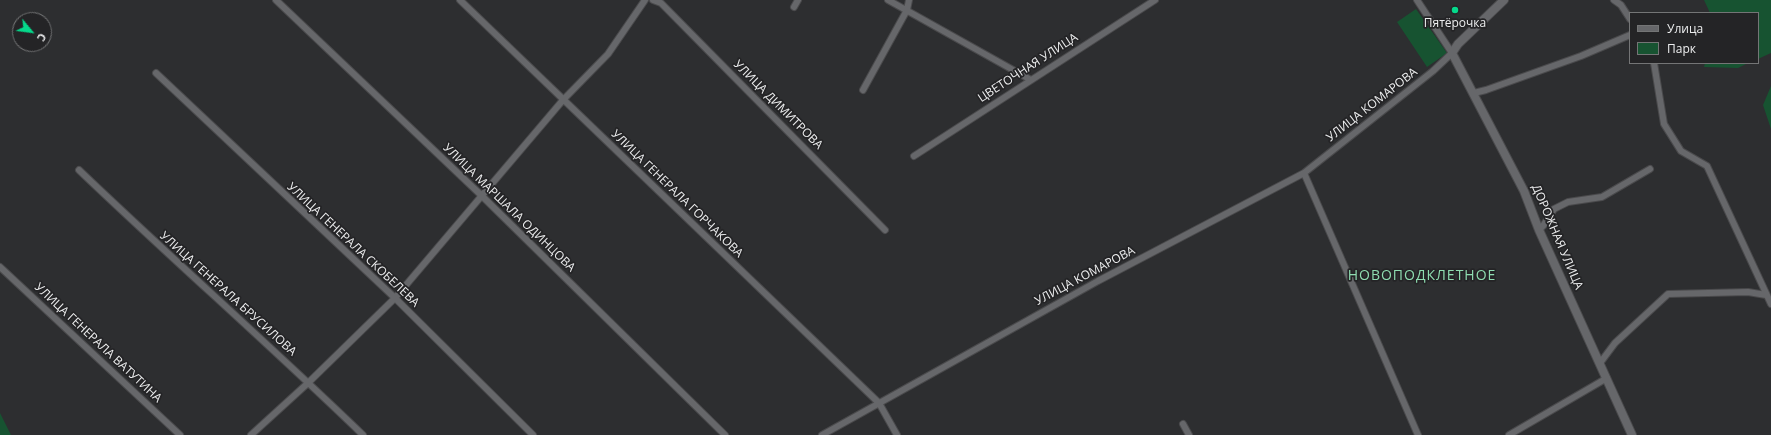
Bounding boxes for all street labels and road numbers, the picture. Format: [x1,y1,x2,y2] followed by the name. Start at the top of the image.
[975,30,1081,106] street label: ЦВЕТОЧНАЯ УЛИЦА
[730,57,826,153] street label: УЛИЦА ДИМИТРОВА
[1324,65,1420,145] street label: УЛИЦА КОМАРОВА
[608,127,746,261] street label: УЛИЦА ГЕНЕРАЛА ГОРЧАКОВА
[440,141,578,275] street label: УЛИЦА МАРШАЛА ОДИНЦОВА
[284,180,422,310] street label: УЛИЦА ГЕНЕРАЛА СКОБЕЛЕВА
[1528,182,1586,292] street label: ДОРОЖНАЯ УЛИЦА
[157,229,299,359] street label: УЛИЦА ГЕНЕРАЛА БРУСИЛОВА
[1032,243,1138,309] street label: УЛИЦА КОМАРОВА
[32,280,164,406] street label: УЛИЦА ГЕНЕРАЛА ВАТУТИНА

